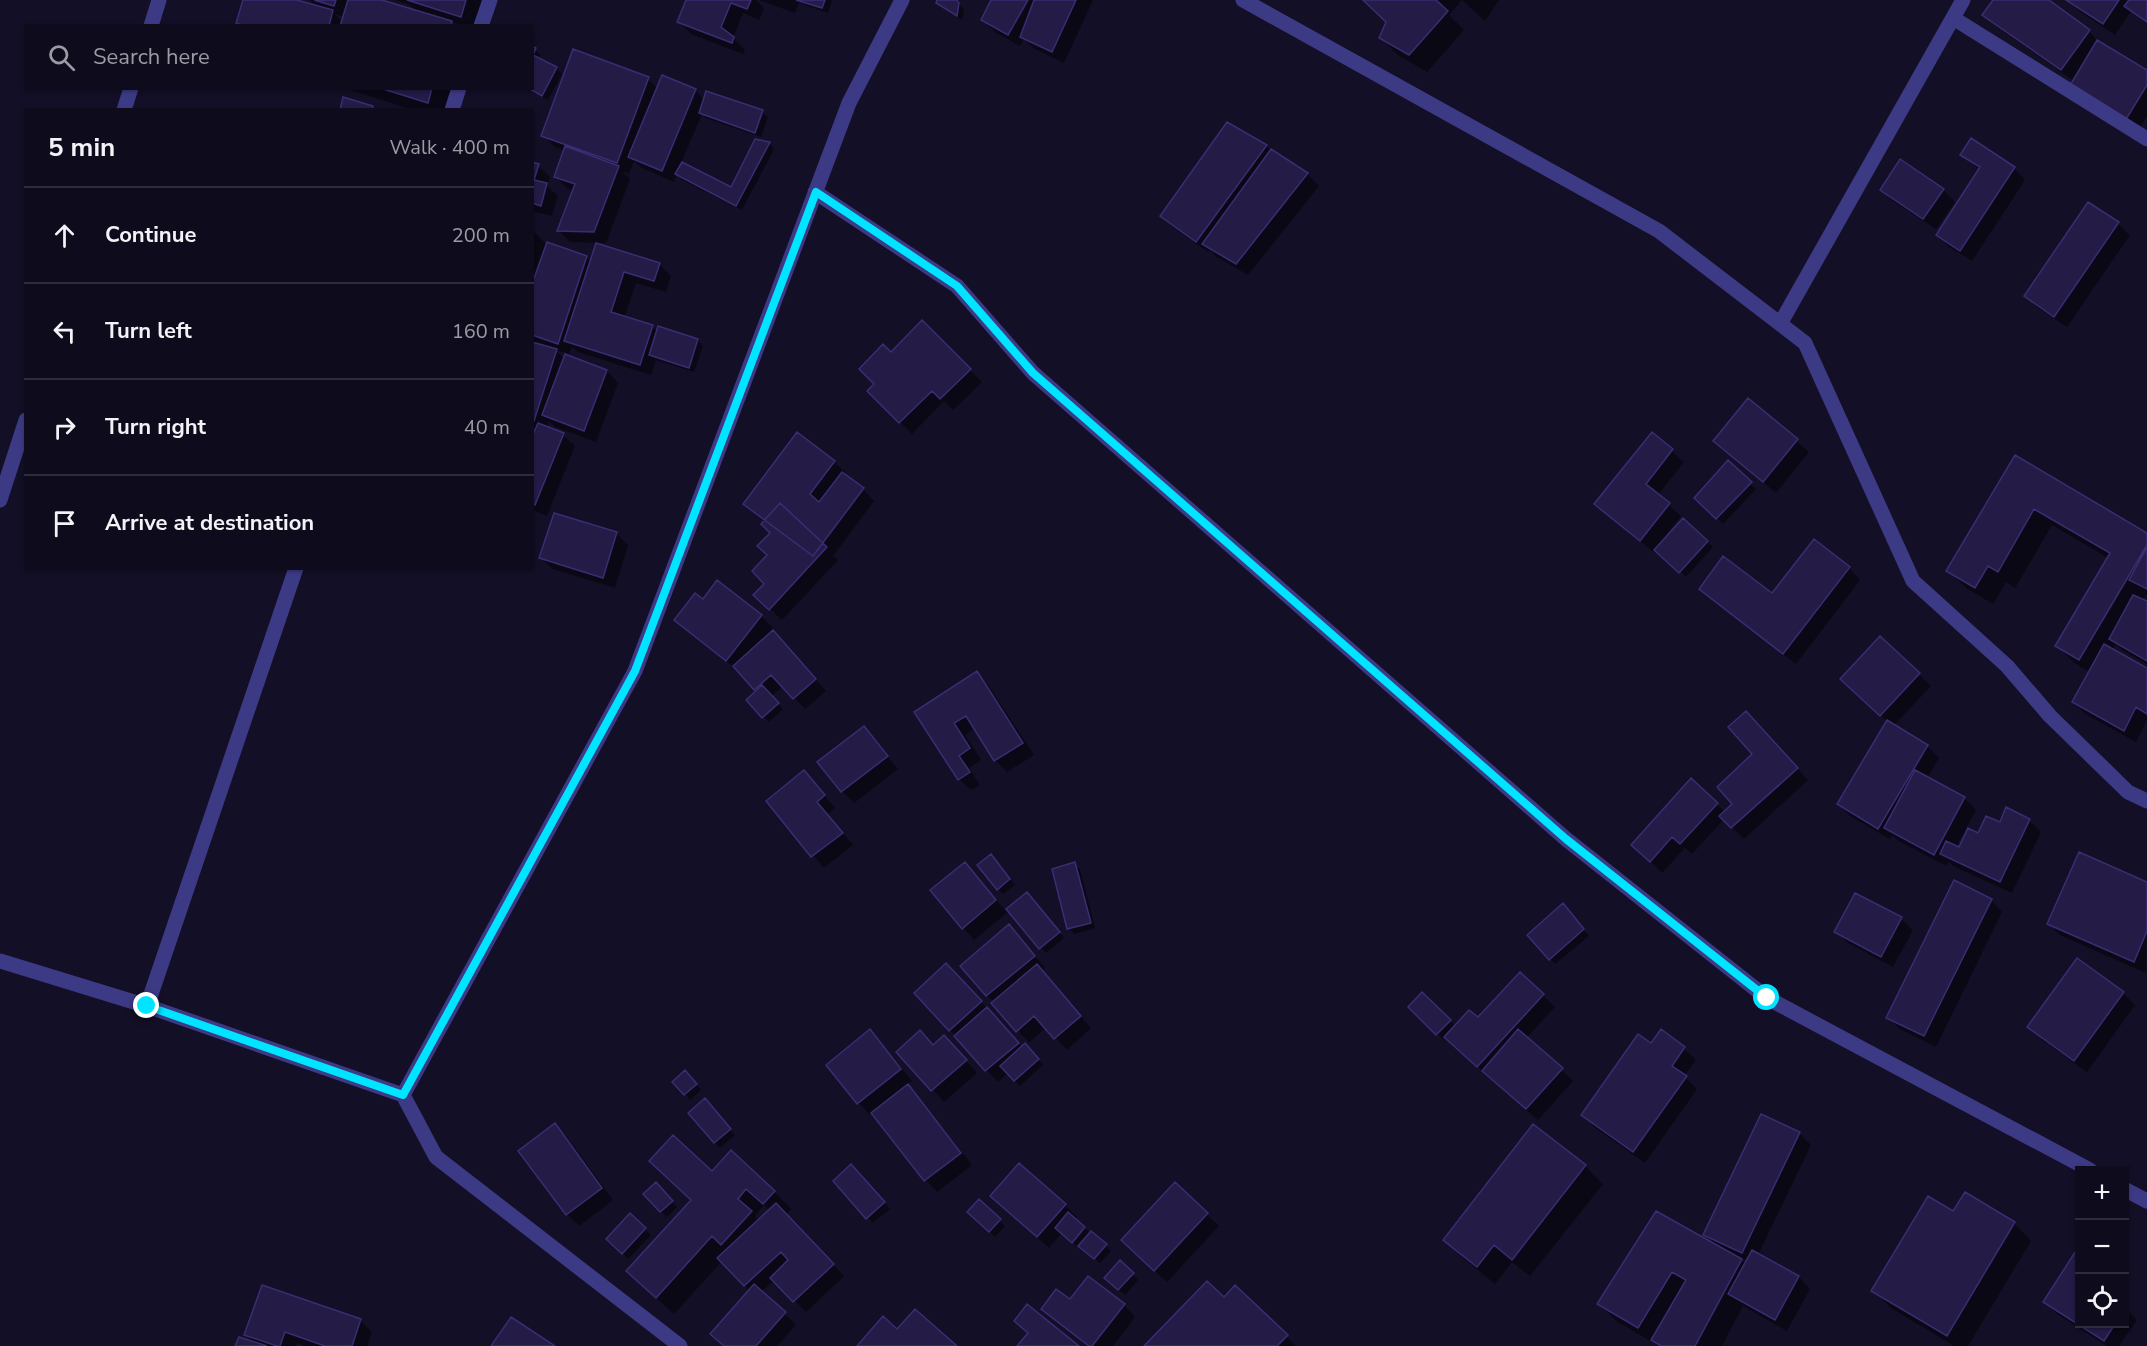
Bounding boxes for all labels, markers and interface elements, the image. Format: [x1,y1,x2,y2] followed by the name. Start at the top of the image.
[24,24,534,90] search box
[45,41,78,74] icon: search
[93,42,210,72] text: Search here
[48,130,115,165] text: 5 min
[390,134,510,161] text: Walk · 400 m
[48,219,81,252] icon: ahead
[105,220,196,250] text: Continue
[452,222,510,249] text: 200 m
[48,315,81,348] icon: left
[105,316,192,346] text: Turn left
[452,318,510,345] text: 160 m
[48,411,81,444] icon: right
[105,412,206,442] text: Turn right
[464,414,510,441] text: 40 m
[48,507,81,540] icon: arrive
[105,508,314,538] text: Arrive at destination
[1753,984,1779,1010] route start
[133,992,159,1018] route end
[2075,1166,2129,1328] map controls
[2075,1166,2129,1220] button: +
[2075,1220,2129,1274] button: −
[2075,1274,2129,1328] button: locate

